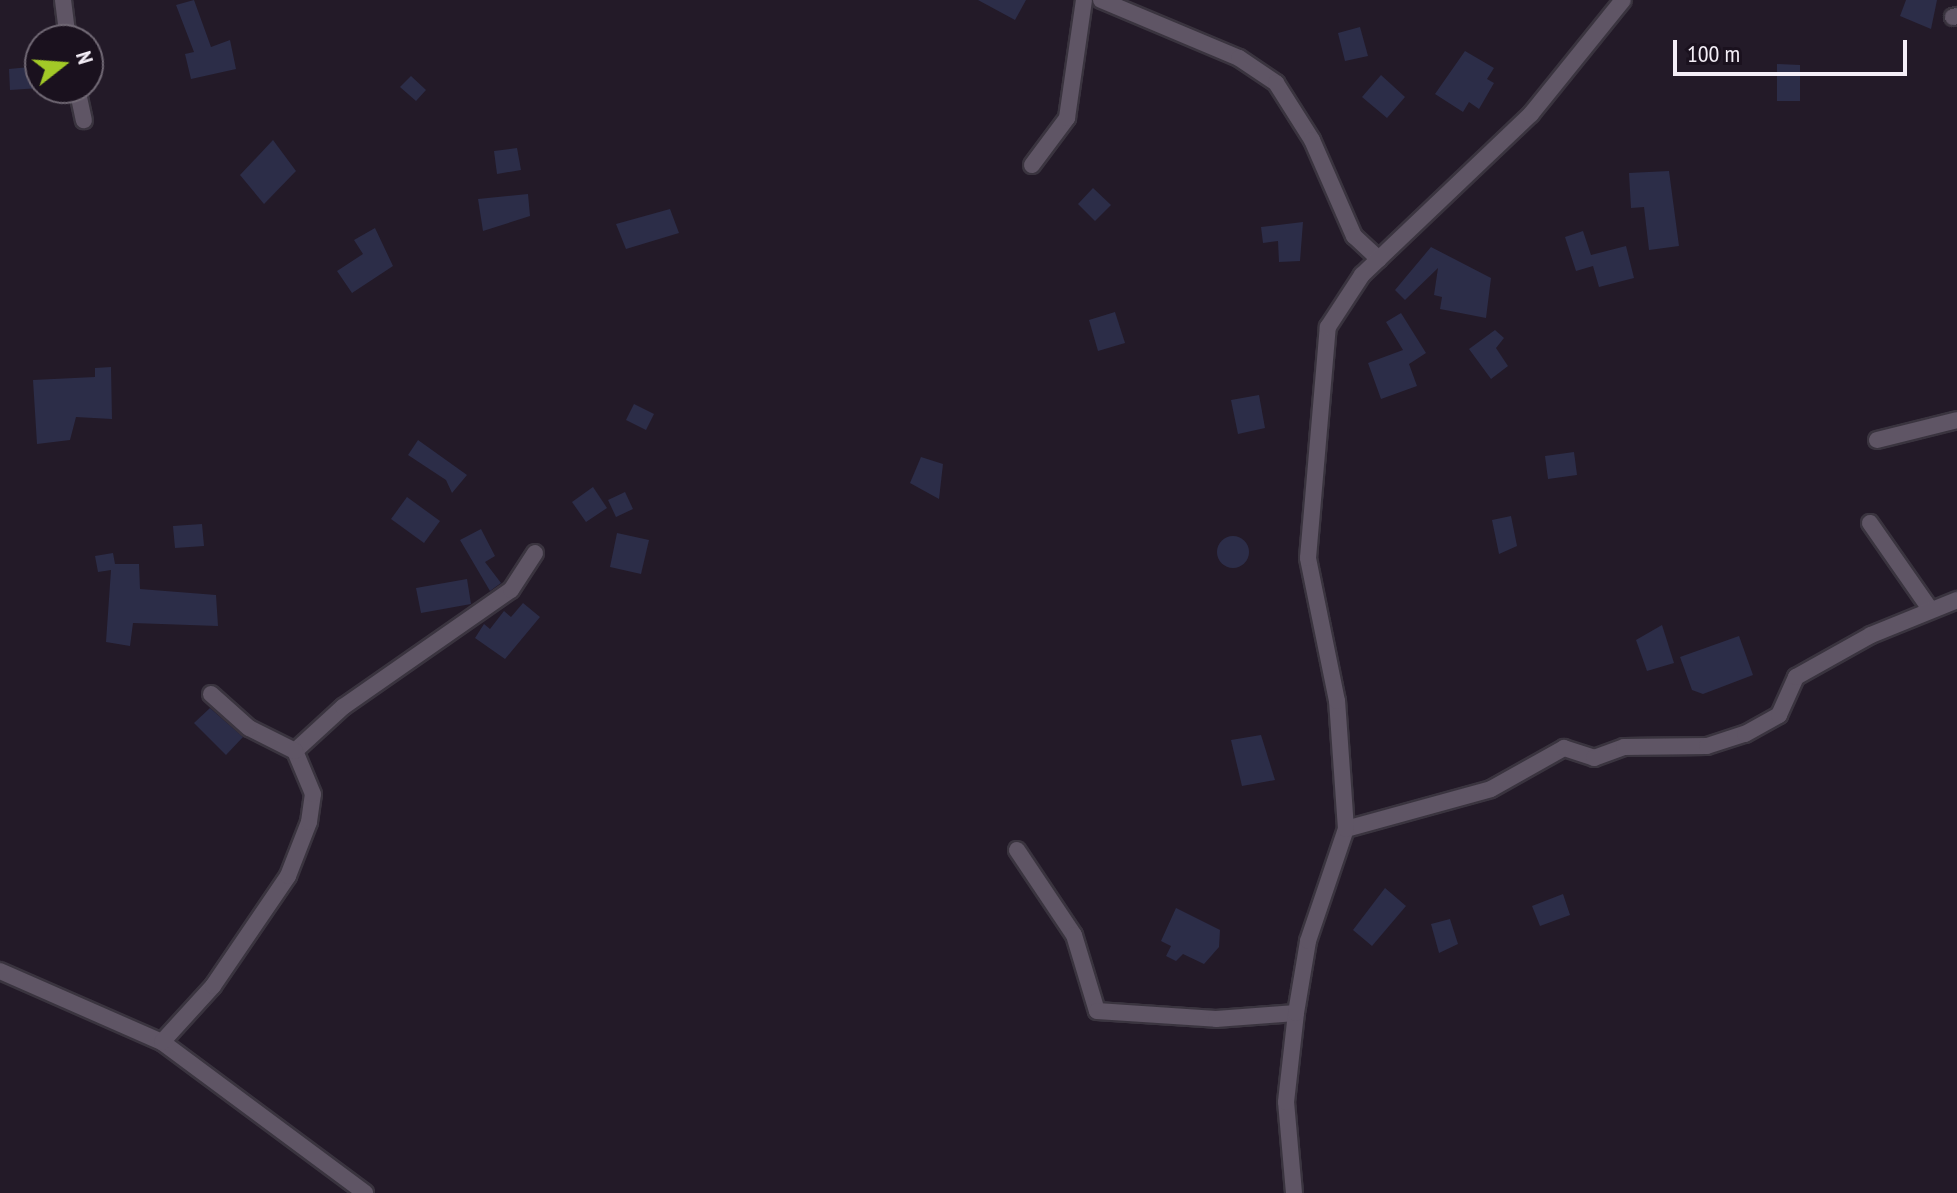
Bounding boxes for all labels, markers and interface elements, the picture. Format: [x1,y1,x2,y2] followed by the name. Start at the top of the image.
[24,24,104,104] north arrow
[1677,24,1911,74] scale bar
[1687,38,1740,69] text: 100 m
[70,48,100,67] text: N

